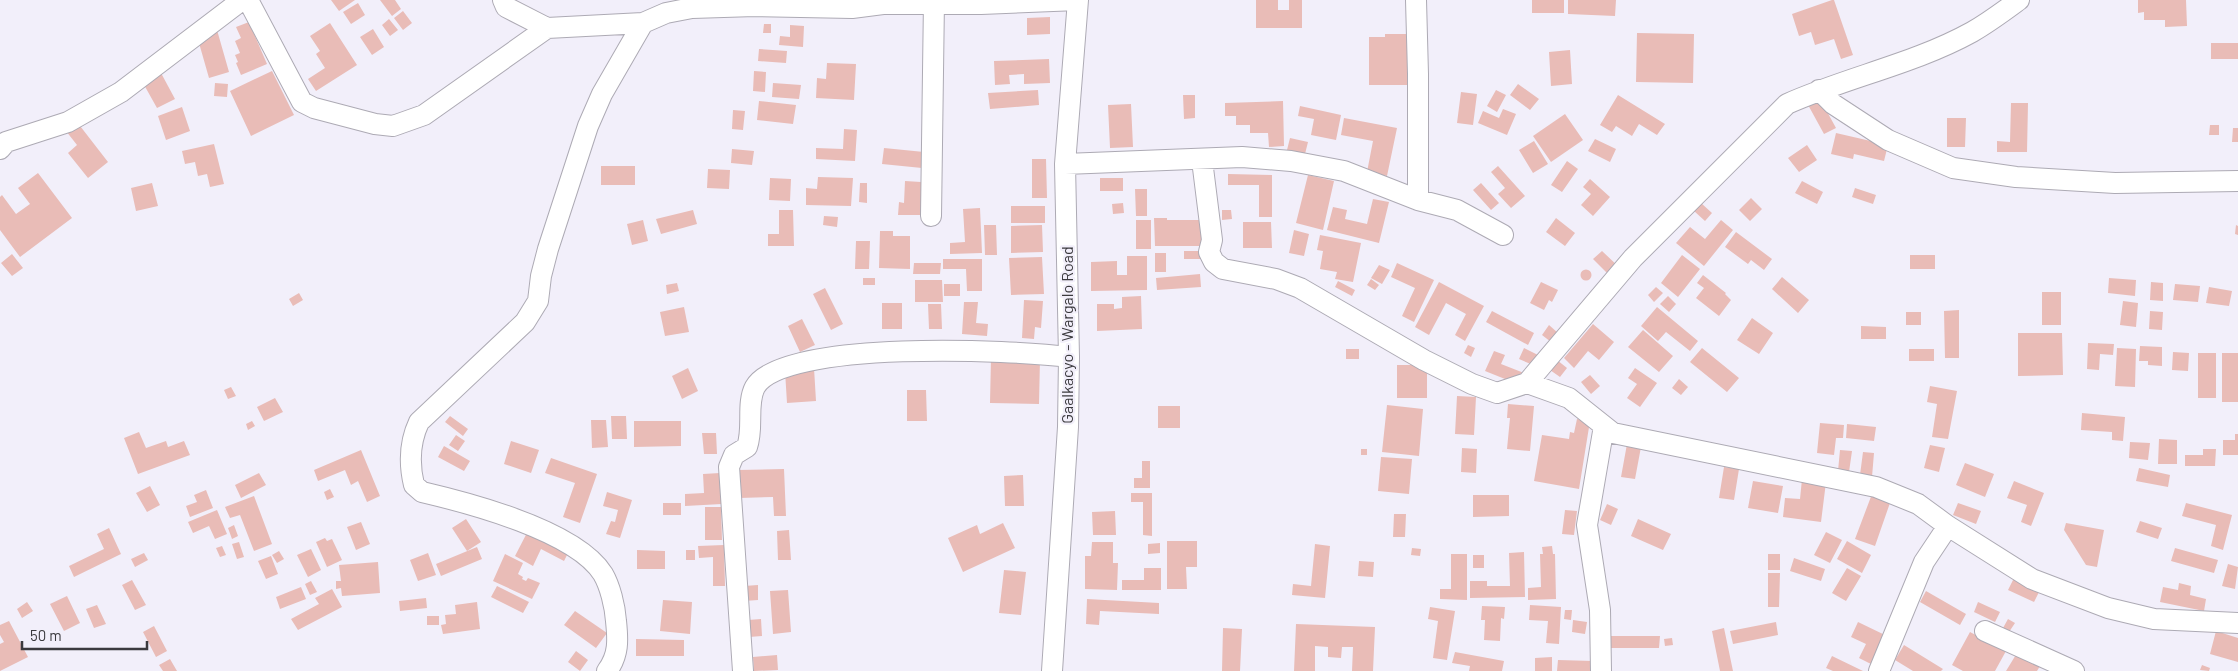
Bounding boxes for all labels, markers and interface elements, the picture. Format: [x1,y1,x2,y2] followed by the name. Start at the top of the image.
[1057,246,1076,424] street label: Gaalkacyo - Wargalo Road
[22,618,148,650] scale bar
[30,626,62,644] text: 50 m

